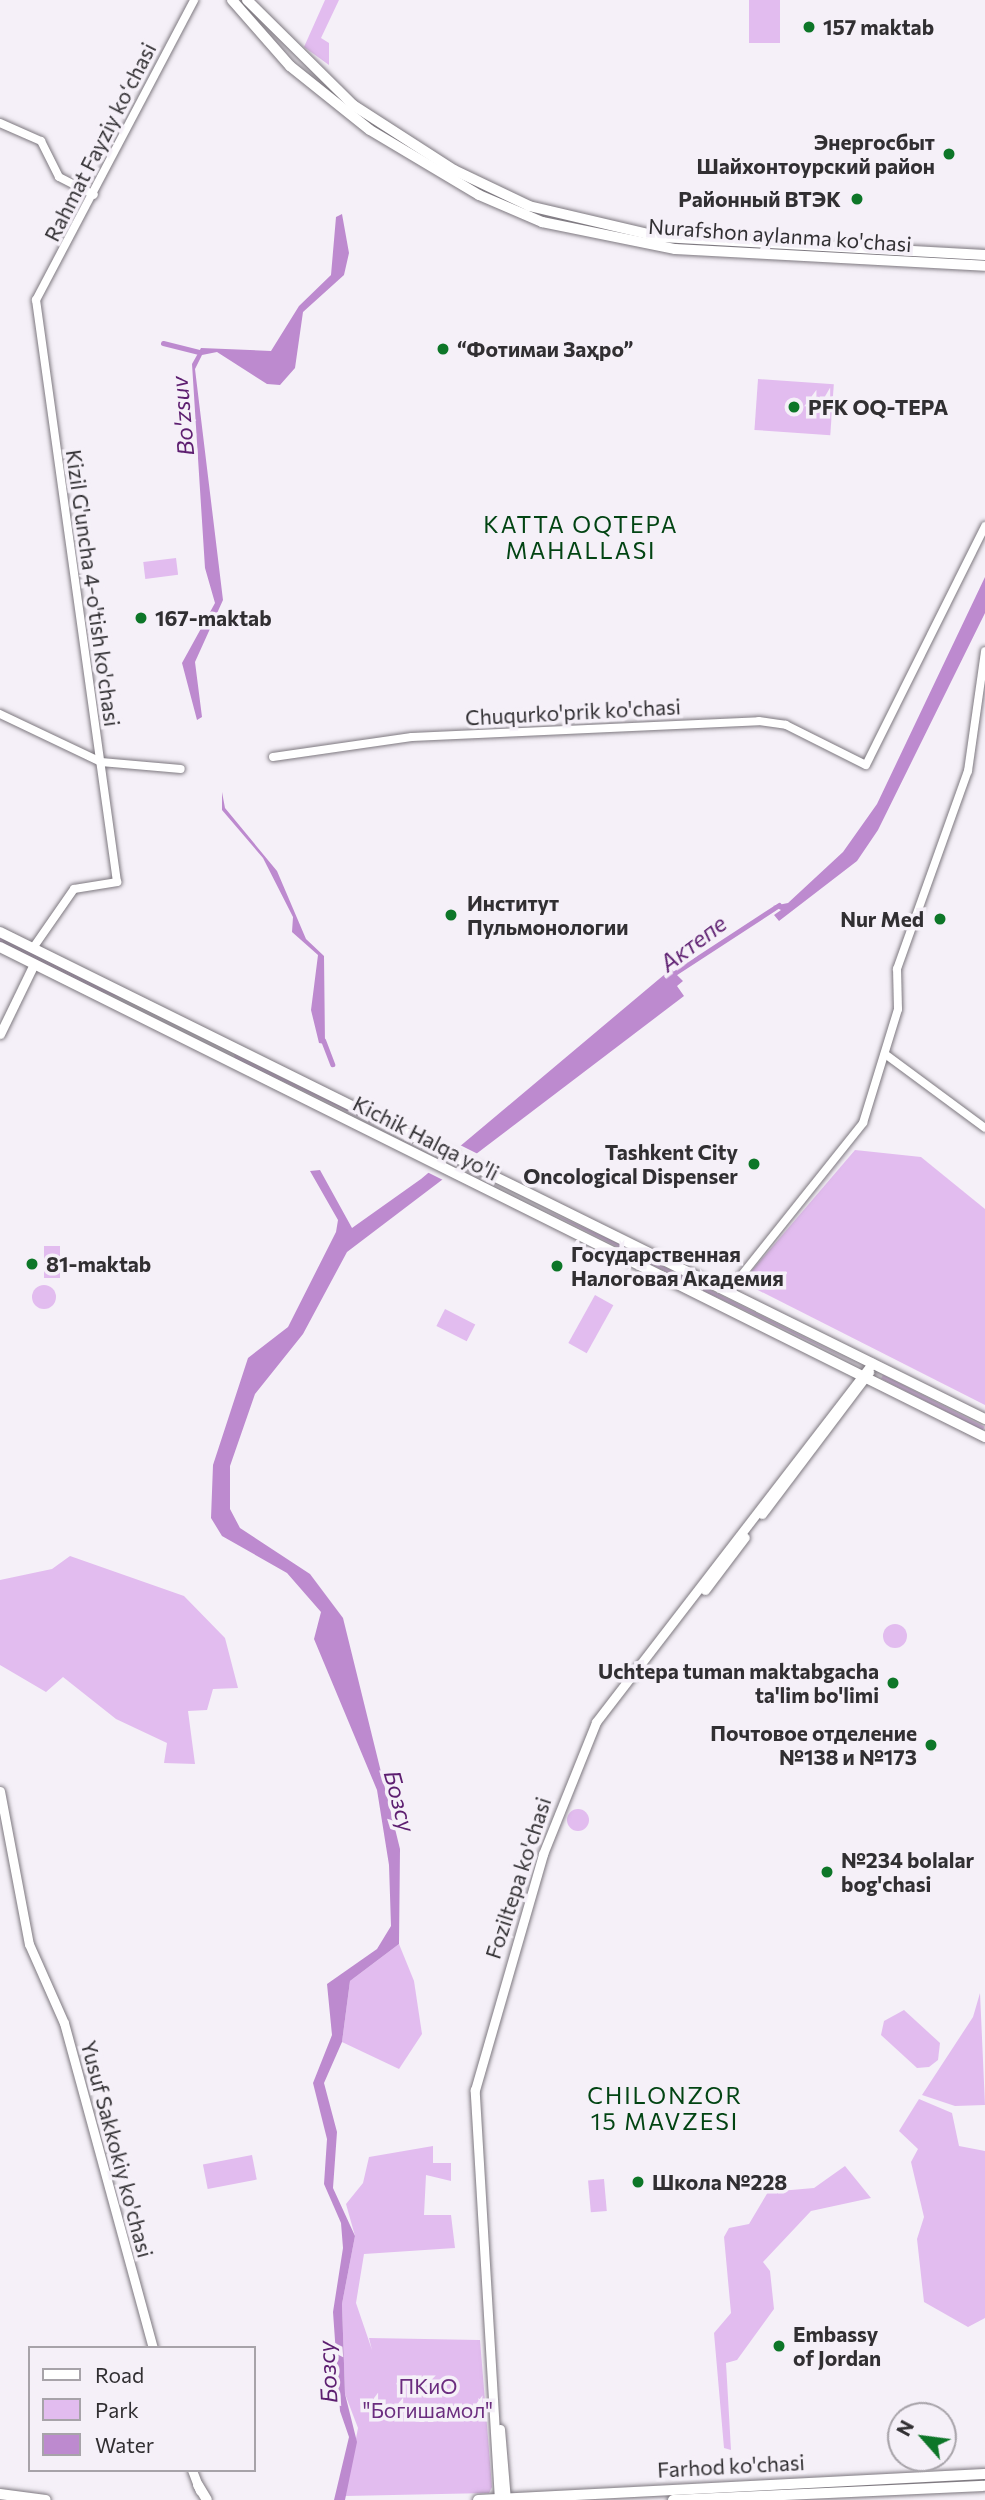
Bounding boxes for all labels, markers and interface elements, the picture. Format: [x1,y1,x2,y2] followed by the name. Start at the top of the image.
[823,14,934,40] place label: 157 maktab
[801,19,817,35] marker: 157 maktab
[39,38,161,246] street label: Rahmat Fayziy koʻchasi
[697,129,935,179] place label: Энергосбыт Шайхонтоурский район
[941,146,957,162] marker: Энергосбыт Шайхонтоурский район
[678,186,841,212] place label: Районный ВТЭК
[847,189,867,209] marker: Районный ВТЭК
[647,213,913,257] street label: Nurafshon aylanma ko'chasi
[457,336,633,362] place label: “Фотимаи Заҳро”
[435,341,451,357] marker: “Фотимаи Заҳро”
[165,375,199,457] water label: Bo'zsuv
[808,394,948,420] place label: PFK OQ-TEPA
[786,399,802,415] marker: PFK OQ-TEPA
[61,448,125,728] street label: Kizil G'uncha 4-o'tish ko'chasi
[485,510,677,564] district label: KATTA OQTEPA MAHALLASI
[155,605,272,631] place label: 167-maktab
[133,610,149,626] marker: 167-maktab
[465,694,681,730] street label: Chuqurko'prik ko'chasi
[467,890,628,940] place label: Институт Пульмонологии
[441,905,461,925] marker: Институт Пульмонологии
[840,906,924,932] place label: Nur Med
[654,909,732,977] water label: Актепе
[930,909,950,929] marker: Nur Med
[349,1090,503,1186] street label: Kichik Halqa yo'li
[523,1139,738,1189] place label: Tashkent City Oncological Dispenser
[744,1154,764,1174] marker: Tashkent City Oncological Dispenser
[571,1241,784,1291] place label: Государственная Налоговая Академия
[46,1251,151,1277] place label: 81-maktab
[24,1256,40,1272] marker: 81-maktab
[549,1258,565,1274] marker: Государственная Налоговая Академия
[598,1658,879,1708] place label: Uchtepa tuman maktabgacha ta'lim bo'limi
[885,1675,901,1691] marker: Uchtepa tuman maktabgacha ta'lim bo'limi
[710,1720,917,1770] place label: Почтовое отделение №138 и №173
[923,1737,939,1753] marker: Почтовое отделение №138 и №173
[379,1767,421,1835] water label: Бозсу
[480,1794,556,1962] street label: Foziltepa ko'chasi
[841,1847,974,1897] place label: №234 bolalar bog'chasi
[819,1864,835,1880] marker: №234 bolalar bog'chasi
[76,2038,158,2260] street label: Yusuf Sakkokiy ko'chasi
[588,2081,742,2135] district label: CHILONZOR 15 MAVZESI
[652,2169,787,2195] place label: Школа №228
[630,2174,646,2190] marker: Школа №228
[793,2321,881,2371] place label: Embassy of Jordan
[771,2338,787,2354] marker: Embassy of Jordan
[312,2340,342,2404] water label: Бозсу
[28,2346,256,2472] legend
[95,2362,144,2387] text: Road
[363,2373,493,2423] park label: ПКиО "Богишамол"
[95,2397,139,2422] text: Park
[887,2402,957,2472] north arrow
[891,2416,918,2440] text: N
[95,2432,154,2457] text: Water
[657,2450,805,2482] street label: Farhod ko'chasi

